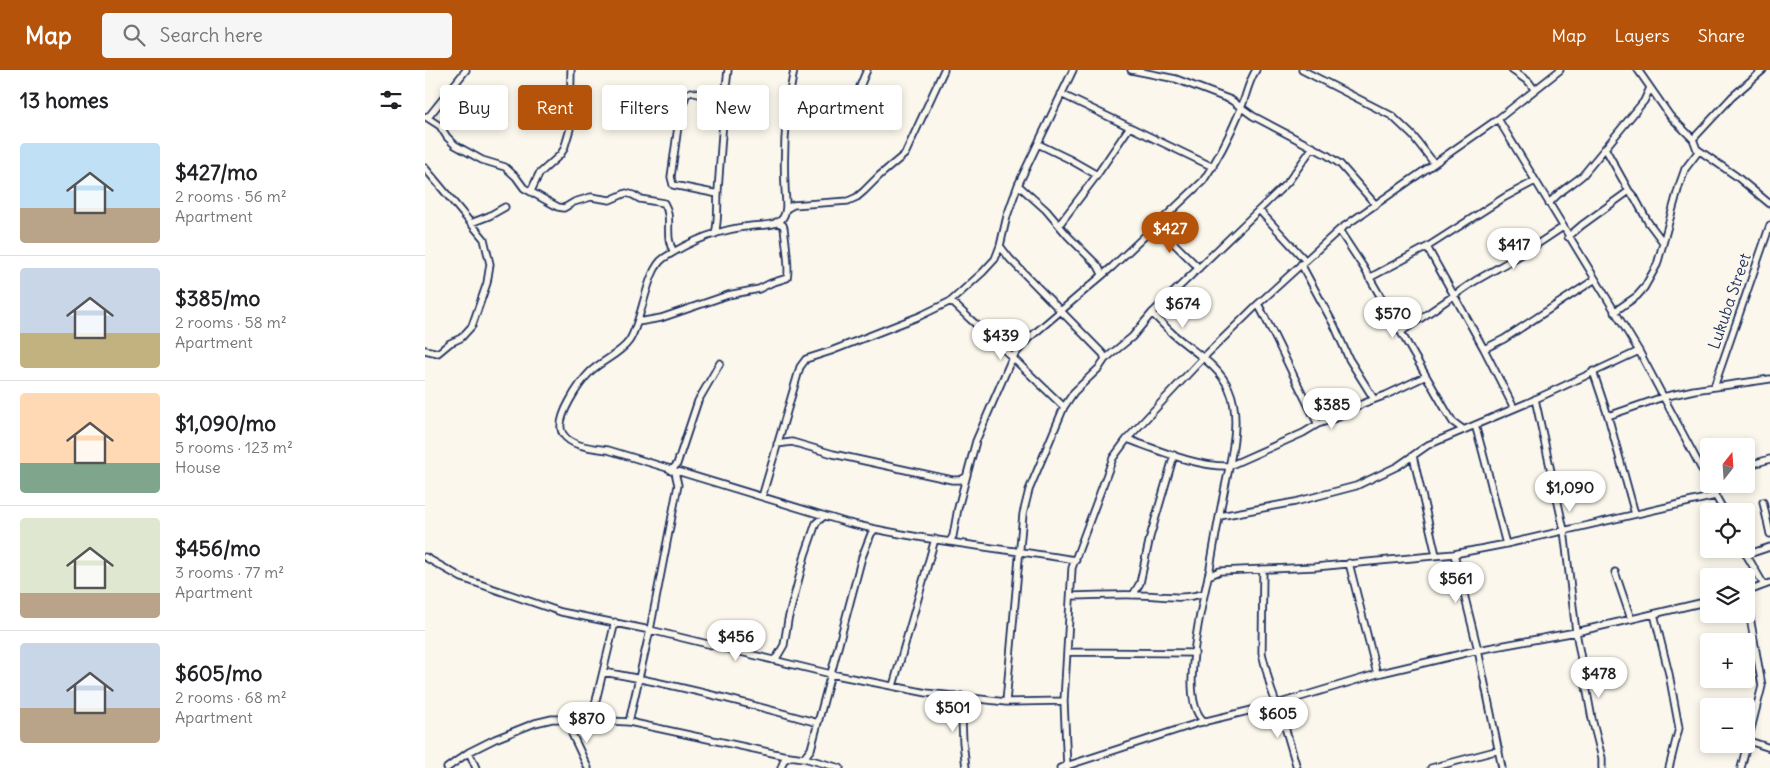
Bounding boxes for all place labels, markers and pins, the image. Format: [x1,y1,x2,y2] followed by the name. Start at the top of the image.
[1140,212,1200,254] pin: $427
[1484,228,1544,270] pin: $417
[1153,286,1213,329] pin: $674
[1363,296,1423,339] pin: $570
[971,318,1031,361] pin: $439
[1302,388,1362,430] pin: $385
[1529,470,1611,513] pin: $1,090
[1426,562,1486,604] pin: $561
[706,620,766,662] pin: $456
[1569,656,1629,699] pin: $478
[923,690,983,733] pin: $501
[1248,696,1308,739] pin: $605
[557,702,617,744] pin: $870

